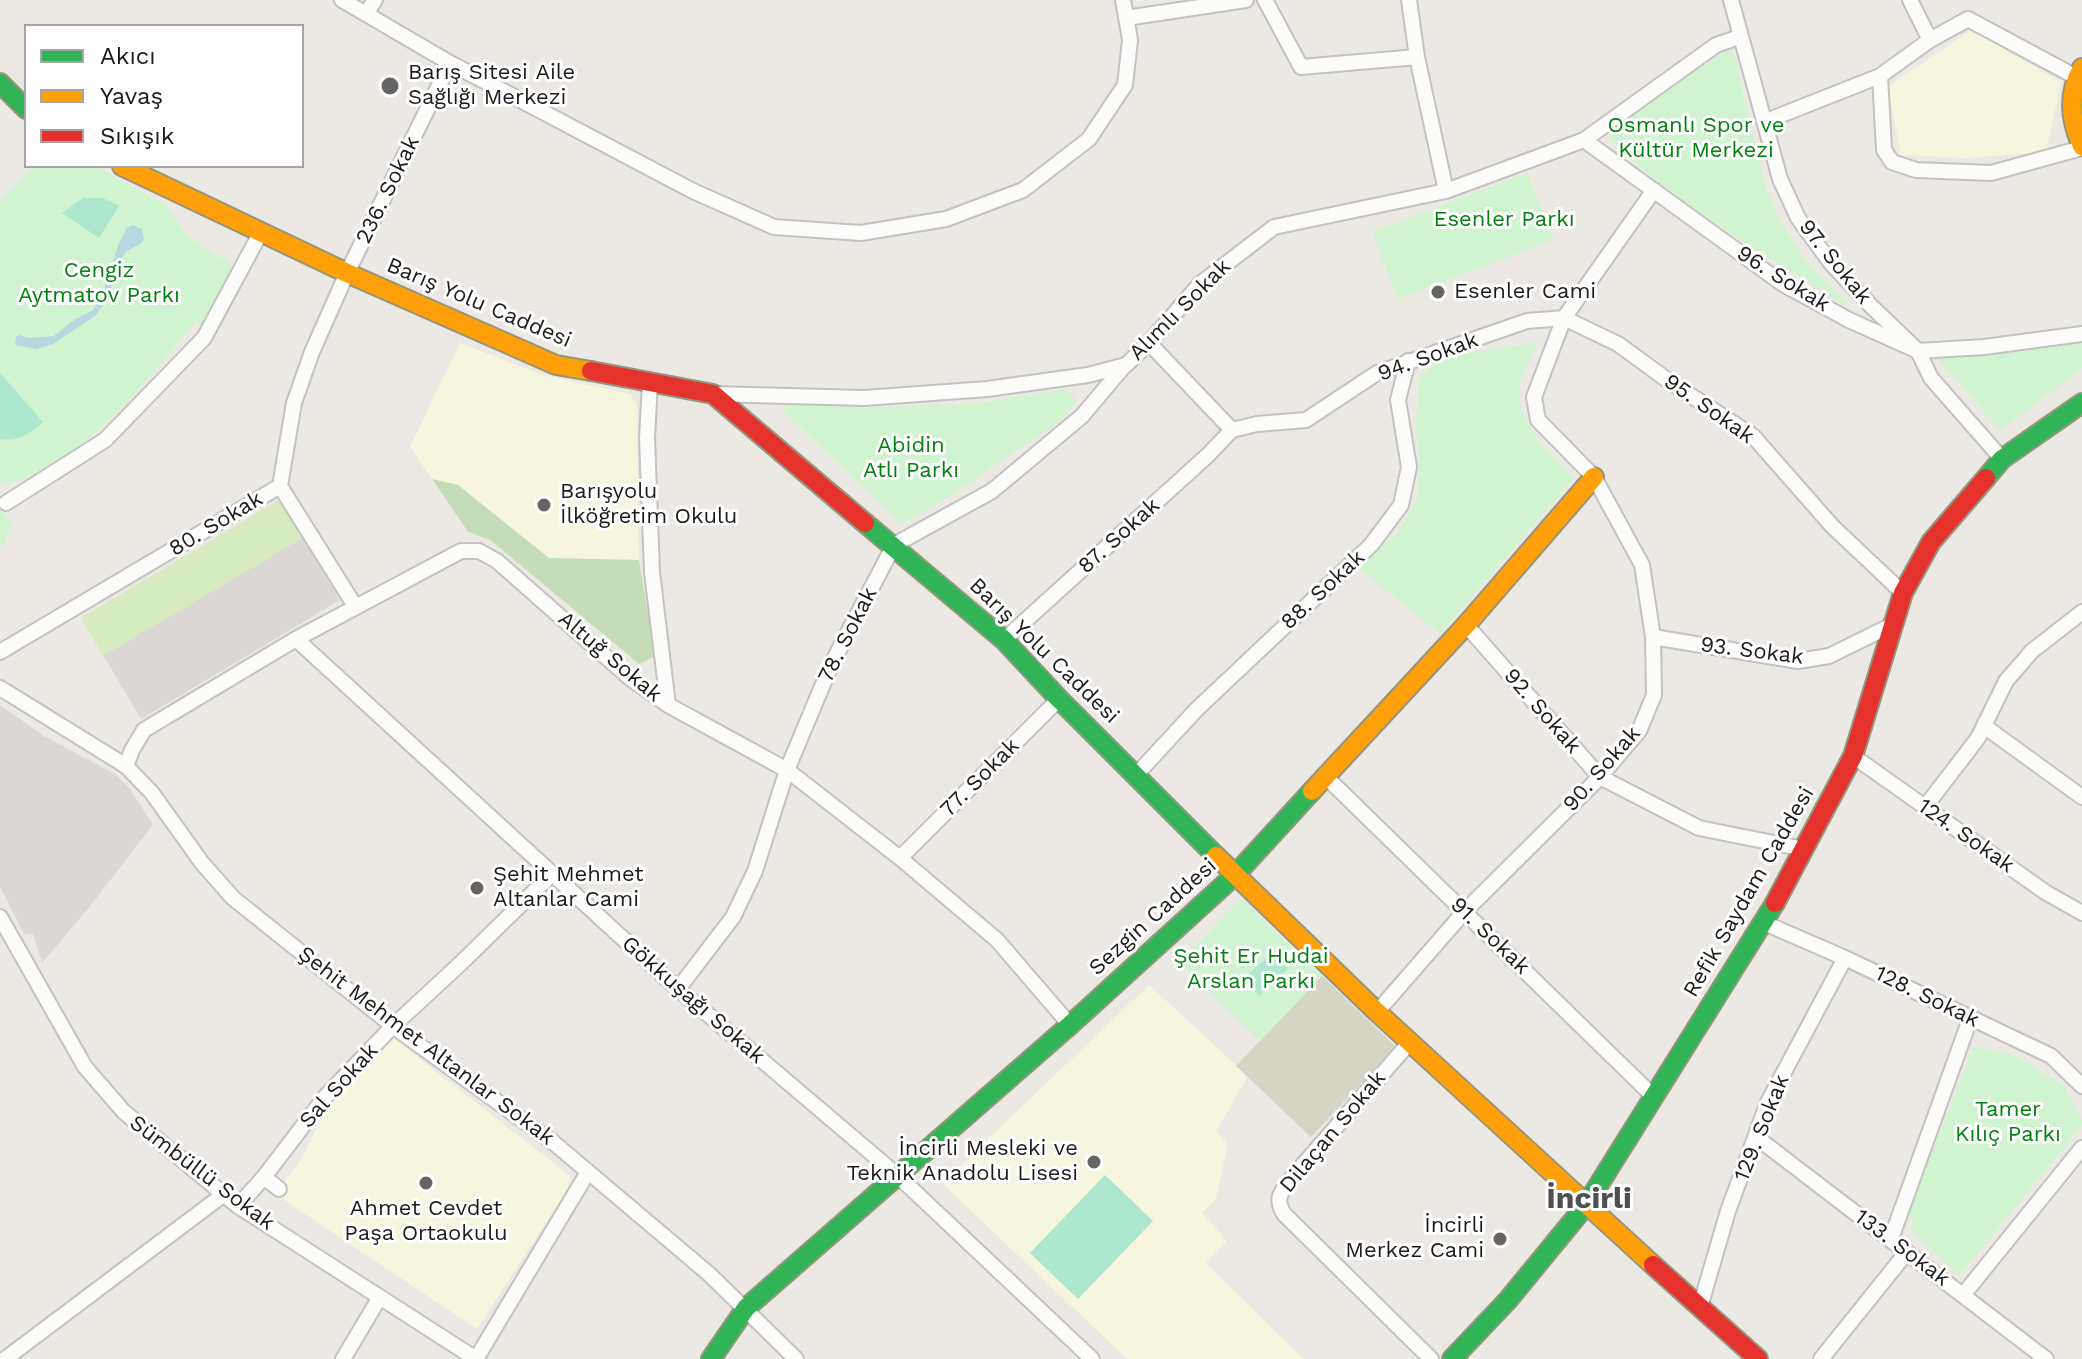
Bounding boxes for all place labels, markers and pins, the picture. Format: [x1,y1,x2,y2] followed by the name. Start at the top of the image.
[408,60,575,112] place label: Barış Sitesi Aile Sağlığı Merkezi
[379,75,401,97] marker: Barış Sitesi Aile Sağlığı Merkezi
[1454,279,1596,305] place label: Esenler Cami
[1429,283,1447,301] marker: Esenler Cami
[560,479,737,530] place label: Barışyolu İlköğretim Okulu
[535,496,553,514] marker: Barışyolu İlköğretim Okulu
[493,862,643,914] place label: Şehit Mehmet Altanlar Cami
[468,879,486,897] marker: Şehit Mehmet Altanlar Cami
[846,1136,1078,1188] place label: İncirli Mesleki ve Teknik Anadolu Lisesi
[1085,1153,1103,1171] marker: İncirli Mesleki ve Teknik Anadolu Lisesi
[417,1174,435,1192] marker: Ahmet Cevdet Paşa Ortaokulu
[344,1196,508,1248] place label: Ahmet Cevdet Paşa Ortaokulu
[1345,1213,1484,1264] place label: İncirli Merkez Cami
[1491,1230,1509,1248] marker: İncirli Merkez Cami

